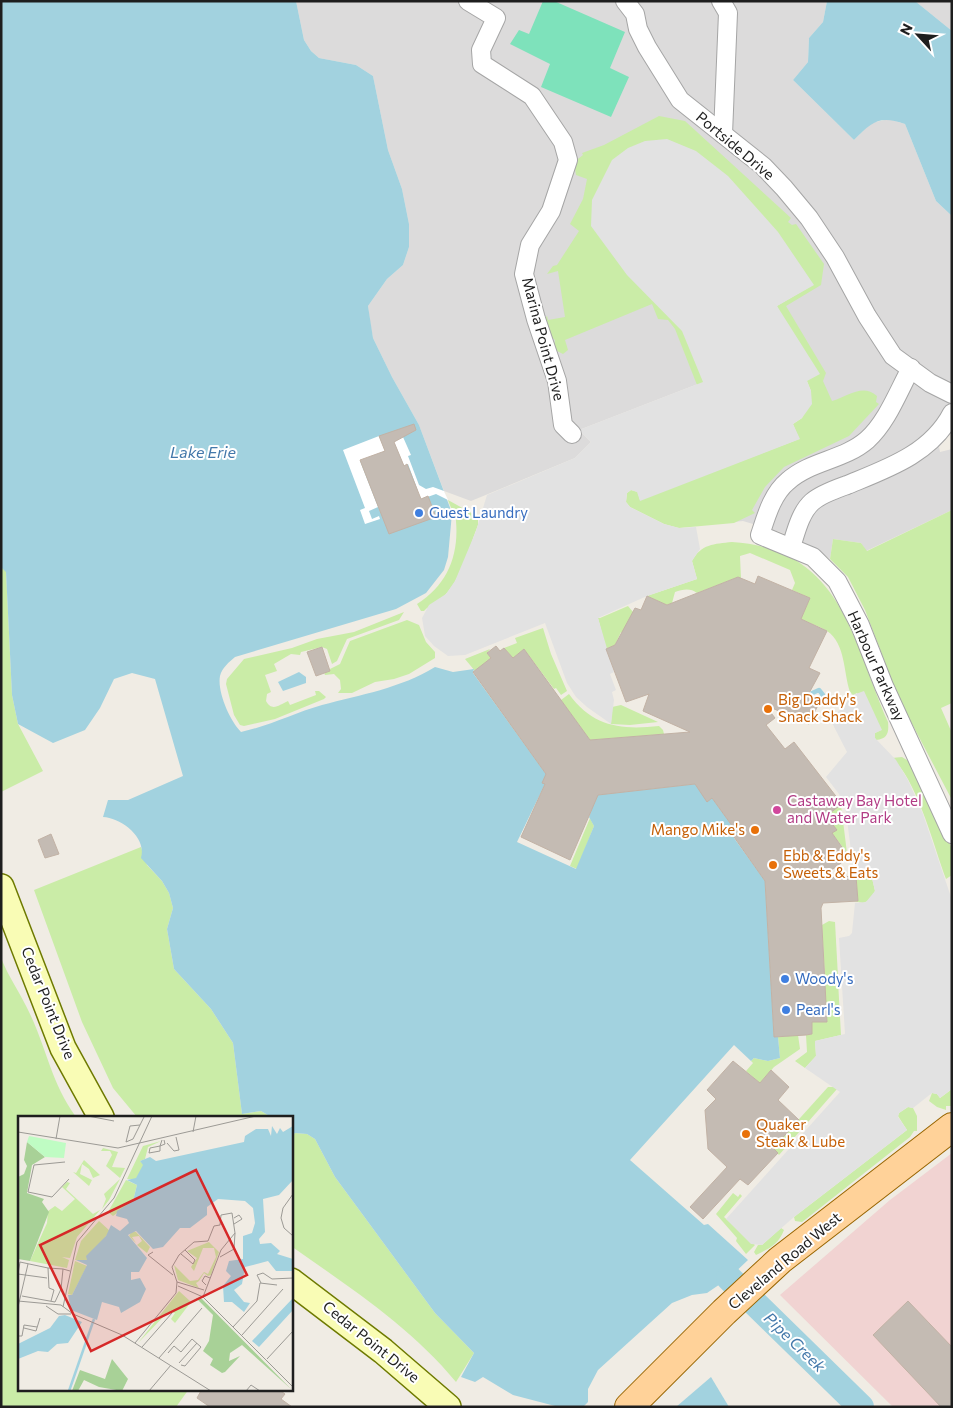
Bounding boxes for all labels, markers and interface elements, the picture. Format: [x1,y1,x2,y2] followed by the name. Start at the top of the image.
[893,10,943,60] north arrow
[896,21,916,38] text: N
[693,107,779,183] street label: Portside Drive
[519,275,569,403] street label: Marina Point Drive
[170,442,236,461] water label: Lake Erie
[429,503,528,521] place label: Guest Laundry
[413,507,425,519] marker: Guest Laundry
[845,608,909,724] street label: Harbour Parkway
[778,690,862,725] place label: Big Daddy's Snack Shack
[762,703,774,715] marker: Big Daddy's Snack Shack
[787,791,922,826] place label: Castaway Bay Hotel and Water Park
[771,804,783,816] marker: Castaway Bay Hotel and Water Park
[651,820,745,838] place label: Mango Mike's
[749,824,761,836] marker: Mango Mike's
[783,846,879,881] place label: Ebb & Eddy's Sweets & Eats
[767,859,779,871] marker: Ebb & Eddy's Sweets & Eats
[18,944,80,1061] street label: Cedar Point Drive
[795,969,854,987] place label: Woody's
[779,973,791,985] marker: Woody's
[796,1000,841,1018] place label: Pearl's
[780,1004,792,1016] marker: Pearl's
[756,1115,845,1150] place label: Quaker Steak & Lube
[18,1116,292,1390] inset map
[740,1128,752,1140] marker: Quaker Steak & Lube
[724,1208,845,1313] street label: Cleveland Road West
[320,1297,424,1386] street label: Cedar Point Drive
[761,1308,830,1376] water label: Pipe Creek

